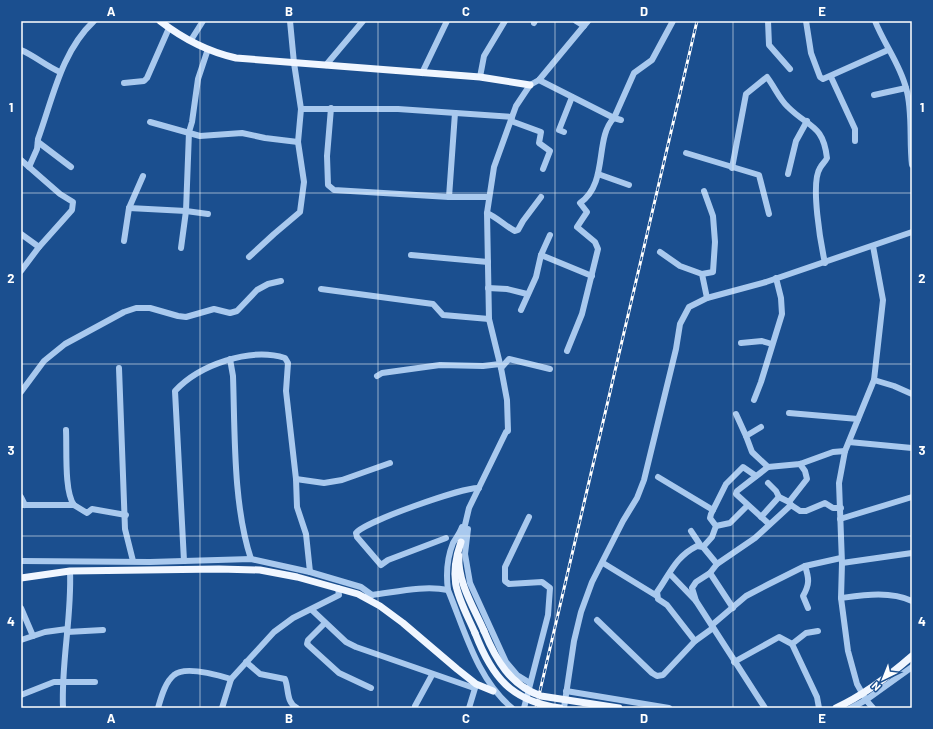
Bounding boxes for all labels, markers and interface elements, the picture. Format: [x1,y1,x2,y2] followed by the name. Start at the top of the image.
[107,3,116,19] text: A
[285,3,293,19] text: B
[462,3,470,19] text: C
[640,3,648,19] text: D
[818,3,826,19] text: E
[9,99,13,115] text: 1
[920,99,924,115] text: 1
[7,270,15,286] text: 2
[918,270,926,286] text: 2
[7,442,15,458] text: 3
[918,442,926,458] text: 3
[7,613,15,629] text: 4
[918,613,926,629] text: 4
[863,659,903,699] north arrow
[869,679,883,694] text: N
[107,710,116,726] text: A
[285,710,293,726] text: B
[462,710,470,726] text: C
[640,710,648,726] text: D
[818,710,826,726] text: E

